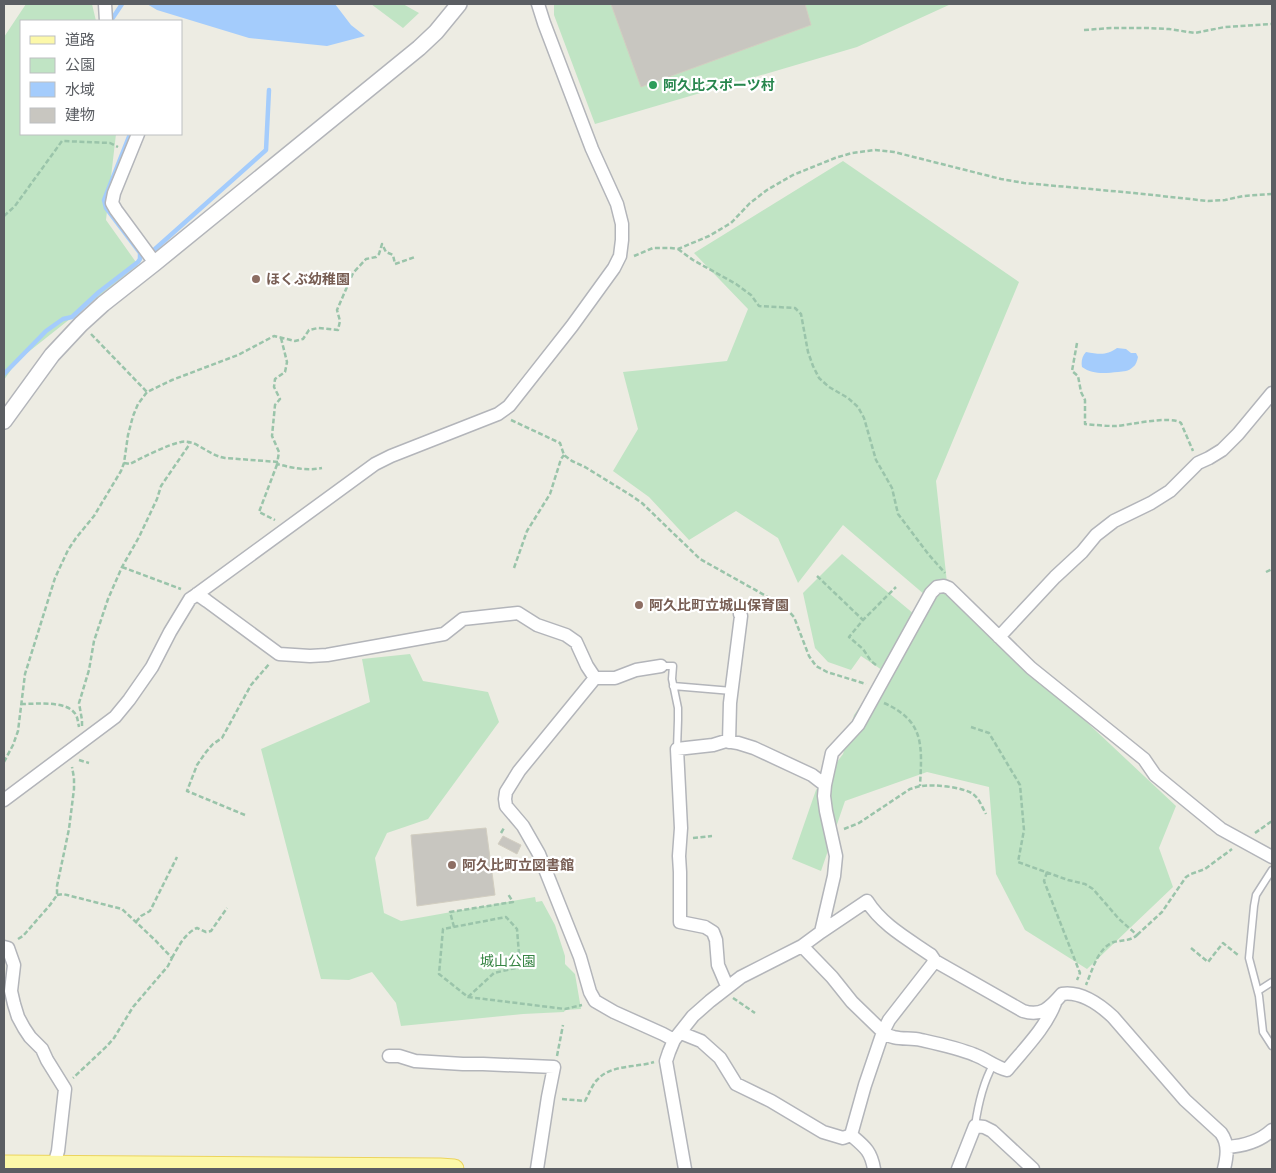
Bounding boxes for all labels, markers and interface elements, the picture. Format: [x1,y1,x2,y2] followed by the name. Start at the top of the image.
[20,20,182,135] legend
[65,31,95,48] text: 道路
[65,56,95,73] text: 公園
[663,77,775,93] place label: 阿久比スポーツ村
[647,79,659,91] marker: 阿久比スポーツ村
[65,81,95,98] text: 水域
[65,106,95,123] text: 建物
[266,271,350,287] place label: ほくぶ幼稚園
[250,273,262,285] marker: ほくぶ幼稚園
[649,597,789,613] place label: 阿久比町立城山保育園
[633,599,645,611] marker: 阿久比町立城山保育園
[462,857,574,873] place label: 阿久比町立図書館
[446,859,458,871] marker: 阿久比町立図書館
[480,953,536,969] park label: 城山公園

